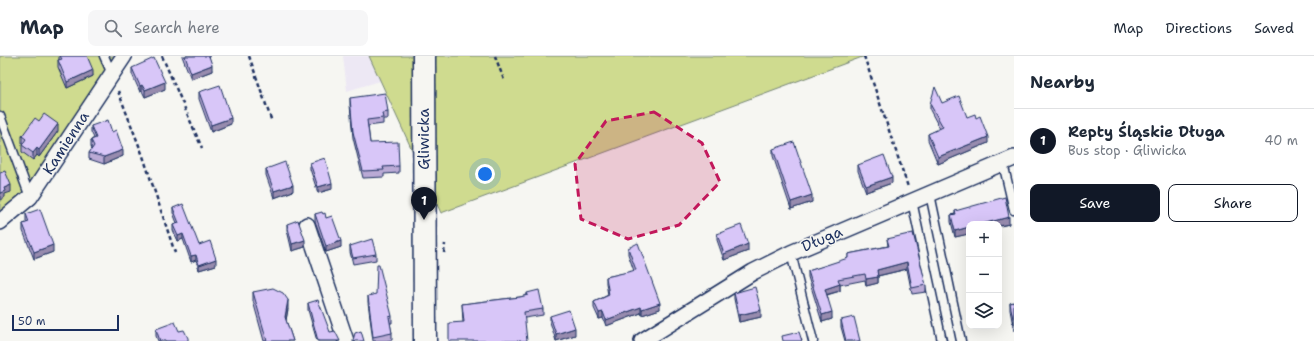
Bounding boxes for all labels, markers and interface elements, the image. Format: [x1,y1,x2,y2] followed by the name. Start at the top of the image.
[88,10,368,46] search box
[20,15,64,40] text: Map
[102,17,124,39] icon: search
[134,18,220,38] text: Search here
[1114,19,1144,37] text: Map
[1166,19,1232,37] text: Directions
[1254,19,1294,37] text: Saved
[1030,71,1095,93] text: Nearby
[38,107,94,178] street label: Kamienna
[414,108,434,170] street label: Gliwicka
[1068,122,1225,142] text: Repty Śląskie Długa
[1040,132,1046,149] text: 1
[1264,132,1298,149] text: 40 m
[1068,142,1186,159] text: Bus stop · Gliwicka
[475,164,495,184] your location
[1030,184,1160,222] button: Save
[1168,184,1298,222] button: Share
[411,187,437,220] pin: 1
[798,221,846,257] street label: Długa
[966,221,1002,329] map controls
[966,221,1002,257] button: +
[966,257,1002,293] button: −
[966,293,1002,329] button: layers
[12,313,119,332] scale bar
[18,314,46,329] text: 50 m

